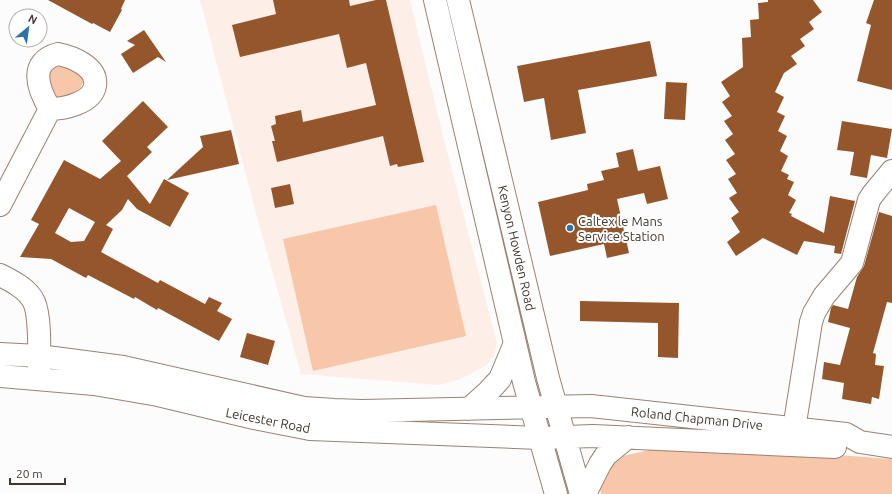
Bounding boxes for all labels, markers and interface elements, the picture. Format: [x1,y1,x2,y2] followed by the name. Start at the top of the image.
[8,8,48,48] north arrow
[26,12,39,26] text: N
[496,184,538,312] street label: Kenyon Howden Road
[578,214,665,243] place label: Caltex le Mans Service Station
[565,223,575,233] marker: Caltex le Mans Service Station
[630,404,764,432] street label: Roland Chapman Drive
[225,405,311,435] street label: Leicester Road
[10,460,65,486] scale bar
[16,467,43,480] text: 20 m

